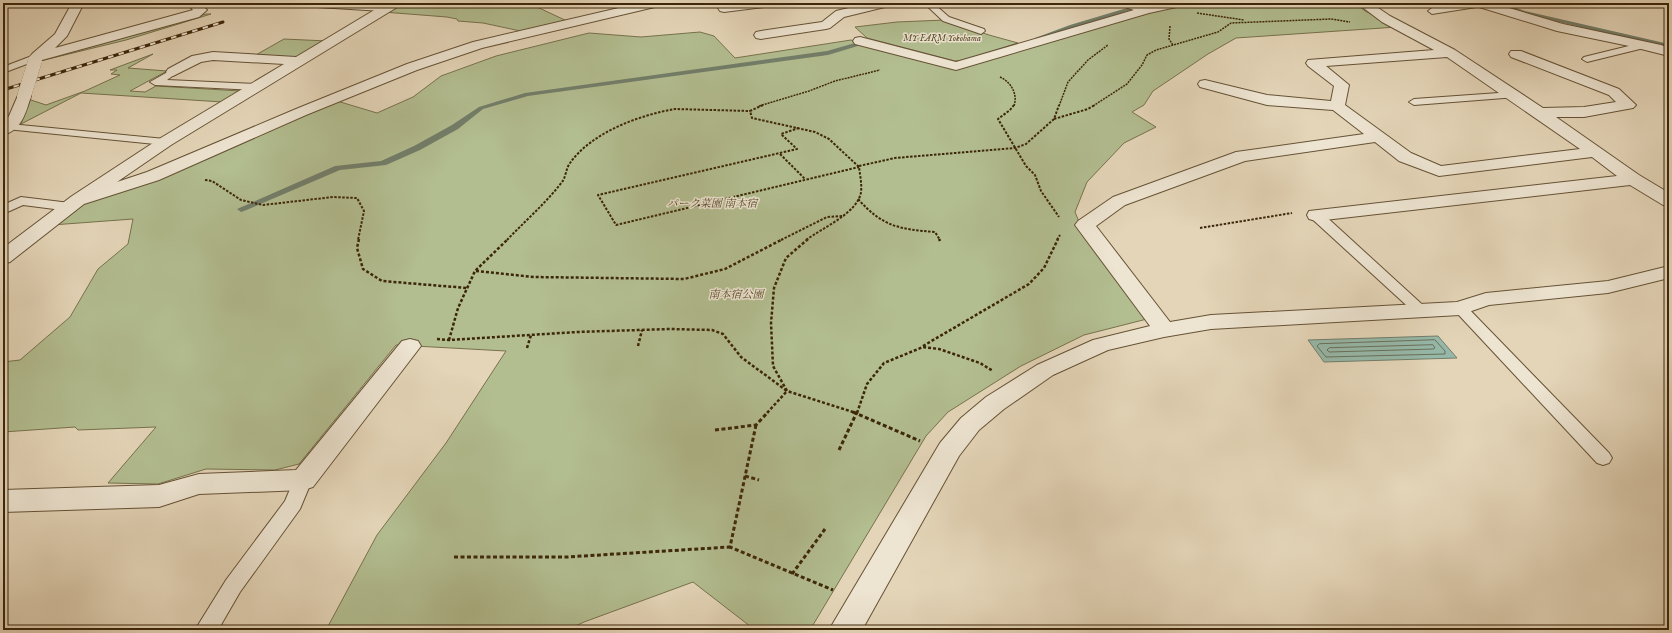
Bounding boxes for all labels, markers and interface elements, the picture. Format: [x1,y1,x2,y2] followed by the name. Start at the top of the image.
[903,33,981,44] park label: MY FARM Yokohama
[667,197,759,211] park label: パーク菜園 南本宿
[709,288,765,302] park label: 南本宿公園

